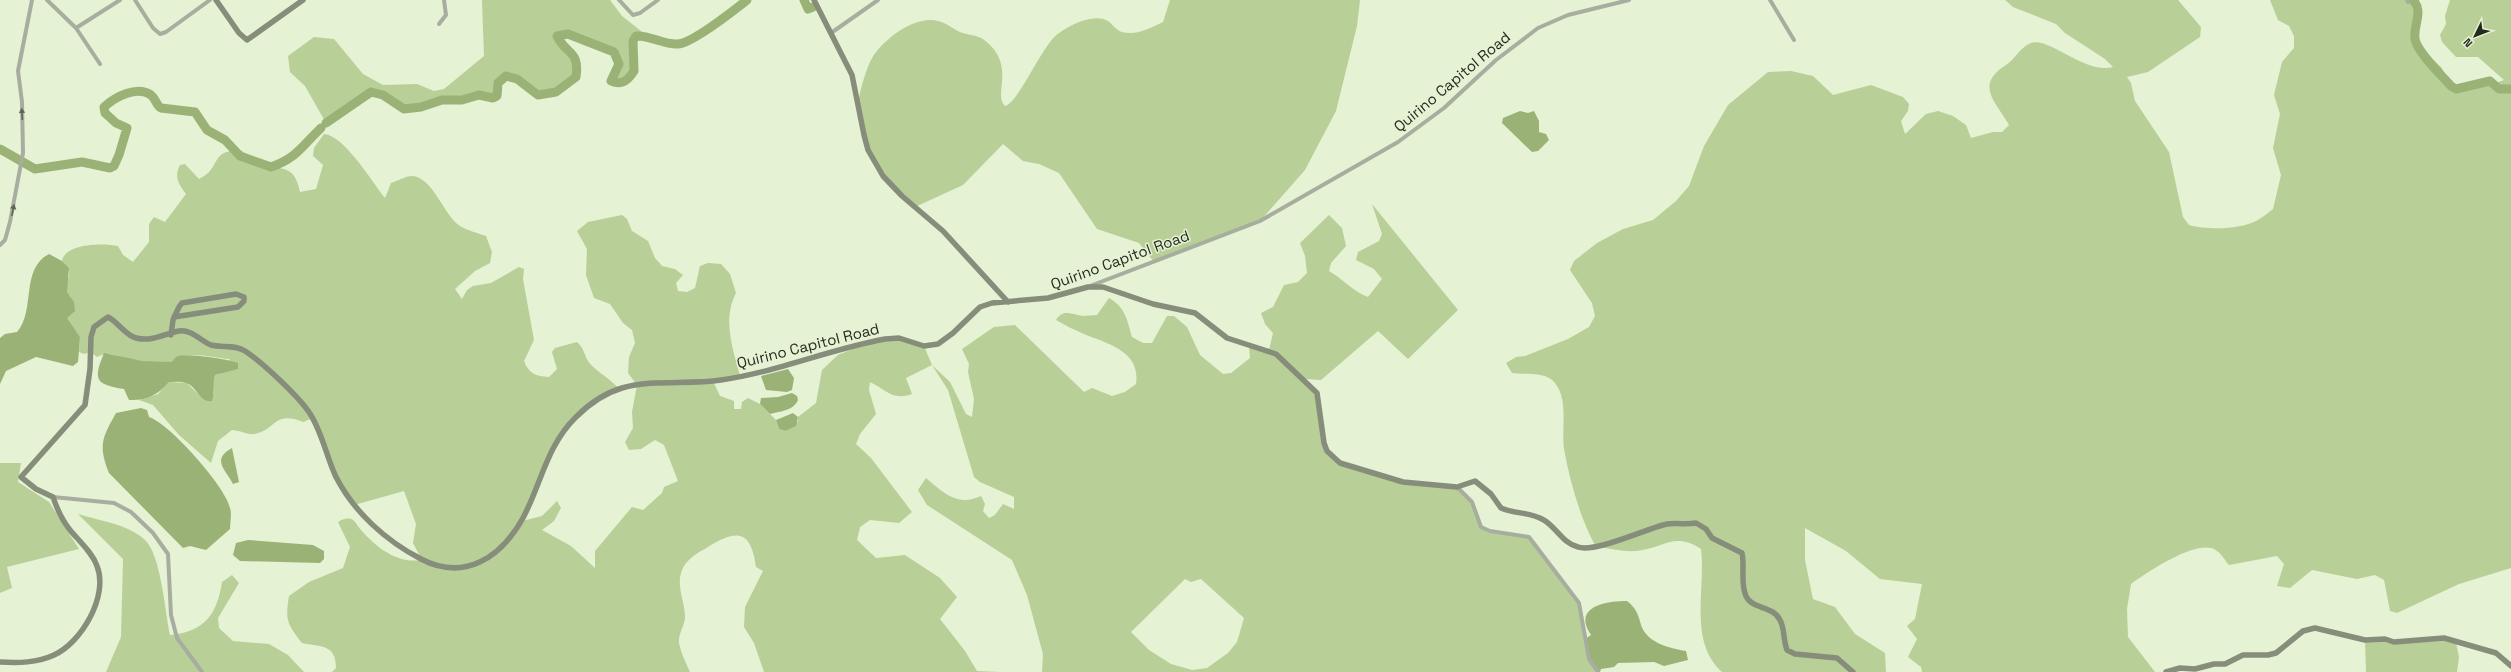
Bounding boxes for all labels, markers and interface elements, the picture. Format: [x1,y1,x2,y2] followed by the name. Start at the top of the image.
[2455,16,2495,56] north arrow
[1390,27,1514,136] street label: Quirino Capitol Road
[2460,35,2475,50] text: N
[19,108,26,120] one-way arrow
[10,203,16,216] one-way arrow
[1048,226,1192,293] street label: Quirino Capitol Road
[735,319,881,372] street label: Quirino Capitol Road

